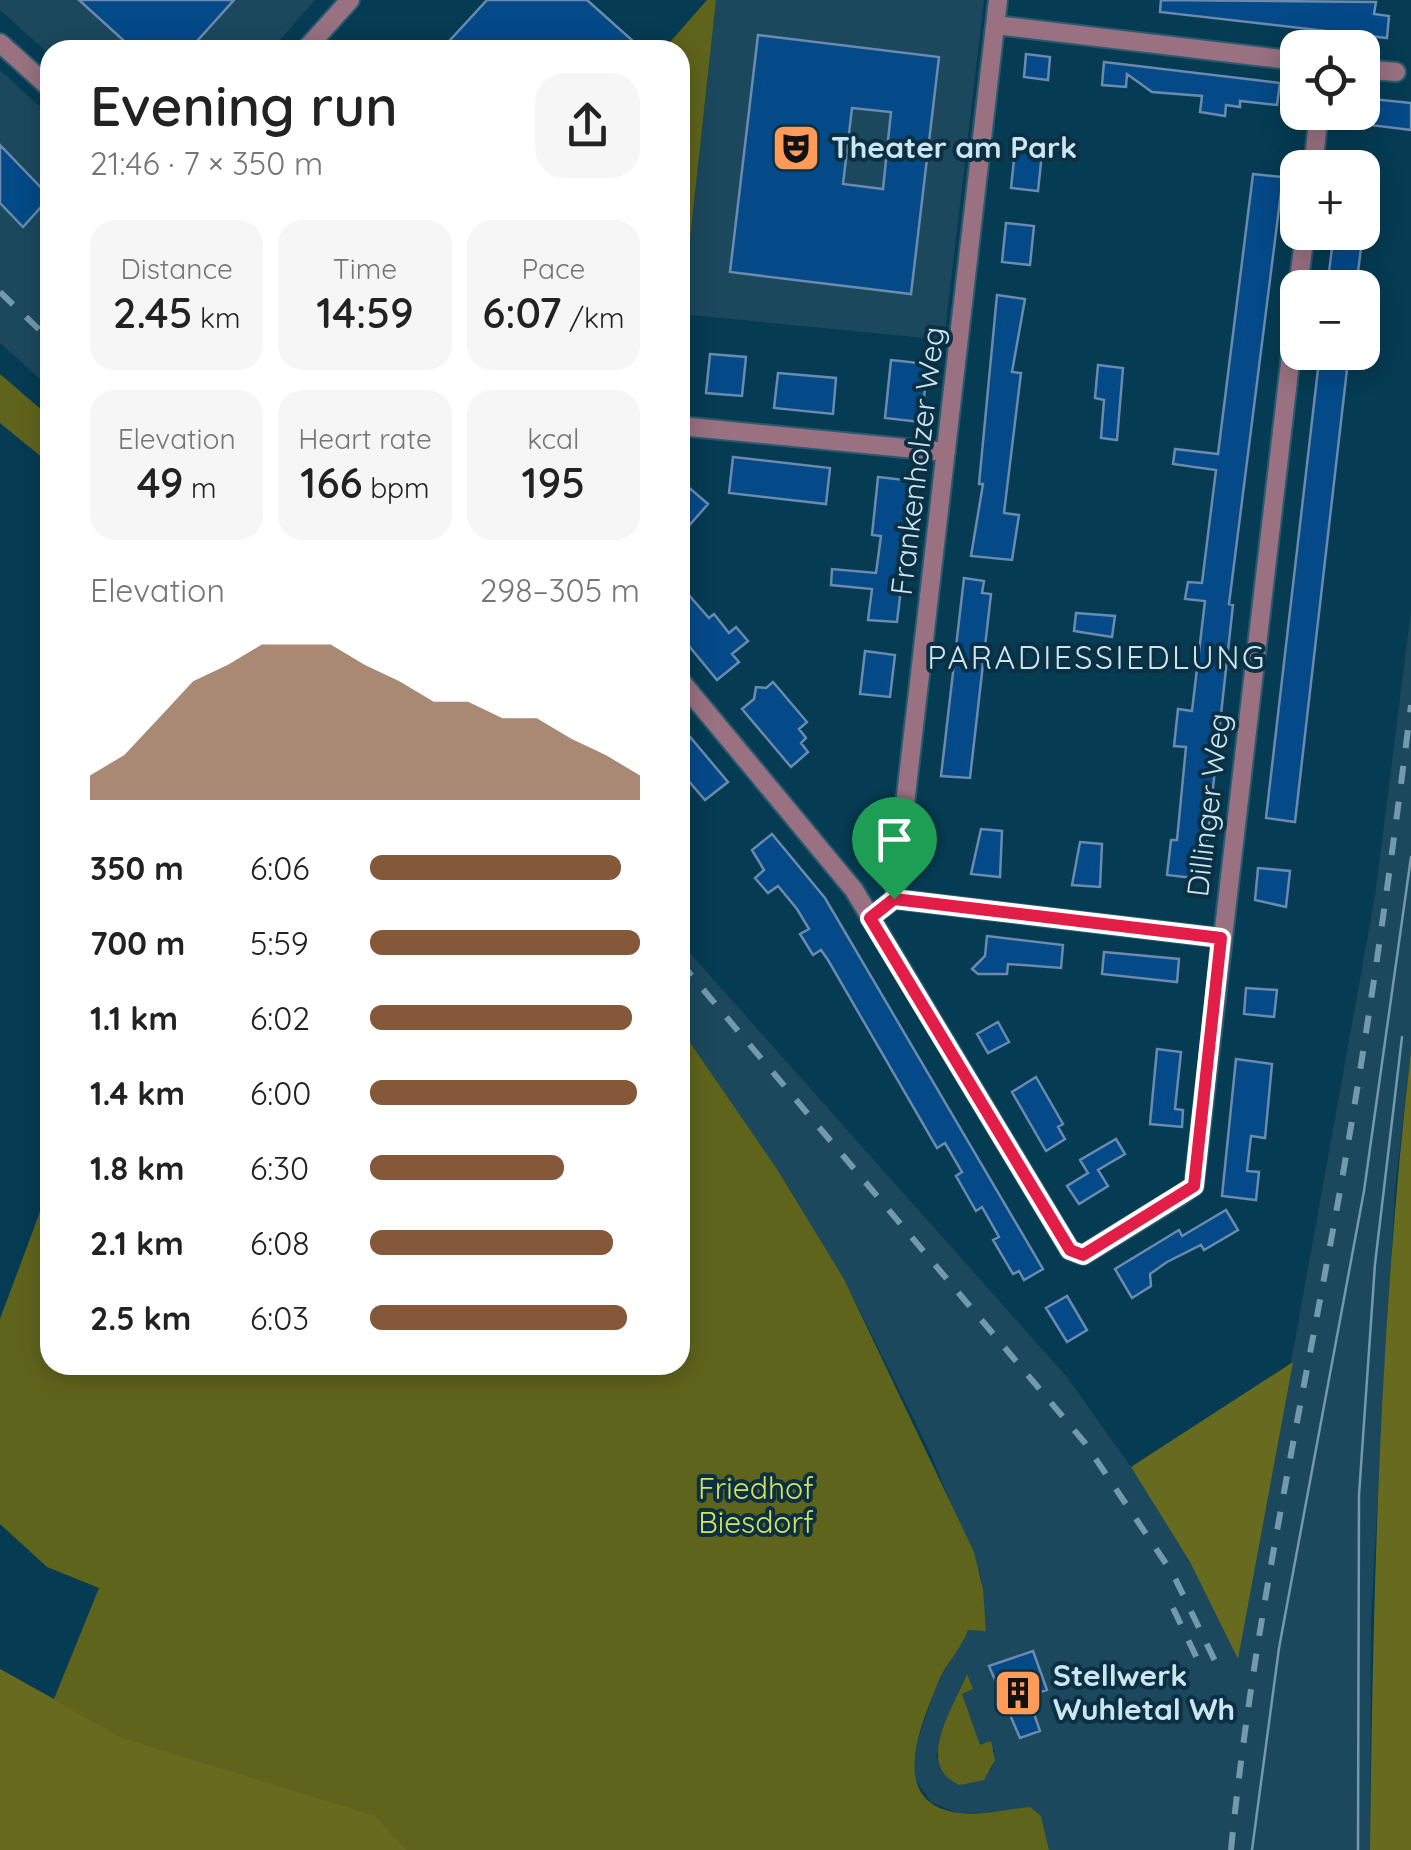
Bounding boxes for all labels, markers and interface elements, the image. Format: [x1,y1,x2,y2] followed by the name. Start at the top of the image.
[1280,30,1380,370] map controls
[1280,30,1380,130] button: locate
[90,71,398,140] text: Evening run
[535,73,640,178] button: share
[770,122,822,174] theatre icon: Theater am Park
[831,128,1077,166] place label: Theater am Park
[90,143,323,183] text: 21:46 · 7 × 350 m
[1280,150,1380,250] button: +
[121,251,233,286] text: Distance
[333,251,397,286] text: Time
[521,251,585,286] text: Pace
[1280,270,1380,370] button: −
[113,286,192,339] text: 2.45
[316,286,414,339] text: 14:59
[482,286,562,339] text: 6:07
[192,300,241,335] text: km
[562,300,624,335] text: /km
[882,325,952,597] street label: Frankenholzer Weg
[118,421,236,456] text: Elevation
[298,421,432,456] text: Heart rate
[527,421,579,456] text: kcal
[137,456,183,509] text: 49
[300,456,362,509] text: 166
[522,456,585,509] text: 195
[183,470,217,505] text: m
[362,470,430,505] text: bpm
[90,570,225,610] text: Elevation
[480,570,640,610] text: 298–305 m
[927,637,1267,677] district label: PARADIESSIEDLUNG
[1178,711,1238,899] street label: Dillinger Weg
[852,797,937,900] pin
[867,812,922,867] icon: arrive
[90,848,184,888] text: 350 m
[250,848,309,888] text: 6:06
[90,923,185,963] text: 700 m
[250,923,309,963] text: 5:59
[90,998,178,1038] text: 1.1 km
[250,998,310,1038] text: 6:02
[90,1073,185,1113] text: 1.4 km
[250,1073,311,1113] text: 6:00
[90,1148,185,1188] text: 1.8 km
[250,1148,309,1188] text: 6:30
[90,1223,184,1263] text: 2.1 km
[250,1223,310,1263] text: 6:08
[90,1298,191,1338] text: 2.5 km
[250,1298,309,1338] text: 6:03
[698,1469,814,1541] park label: Friedhof Biesdorf
[1053,1656,1235,1728] place label: Stellwerk Wuhletal Wh
[992,1667,1044,1719] building icon: Stellwerk Wuhletal Wh

